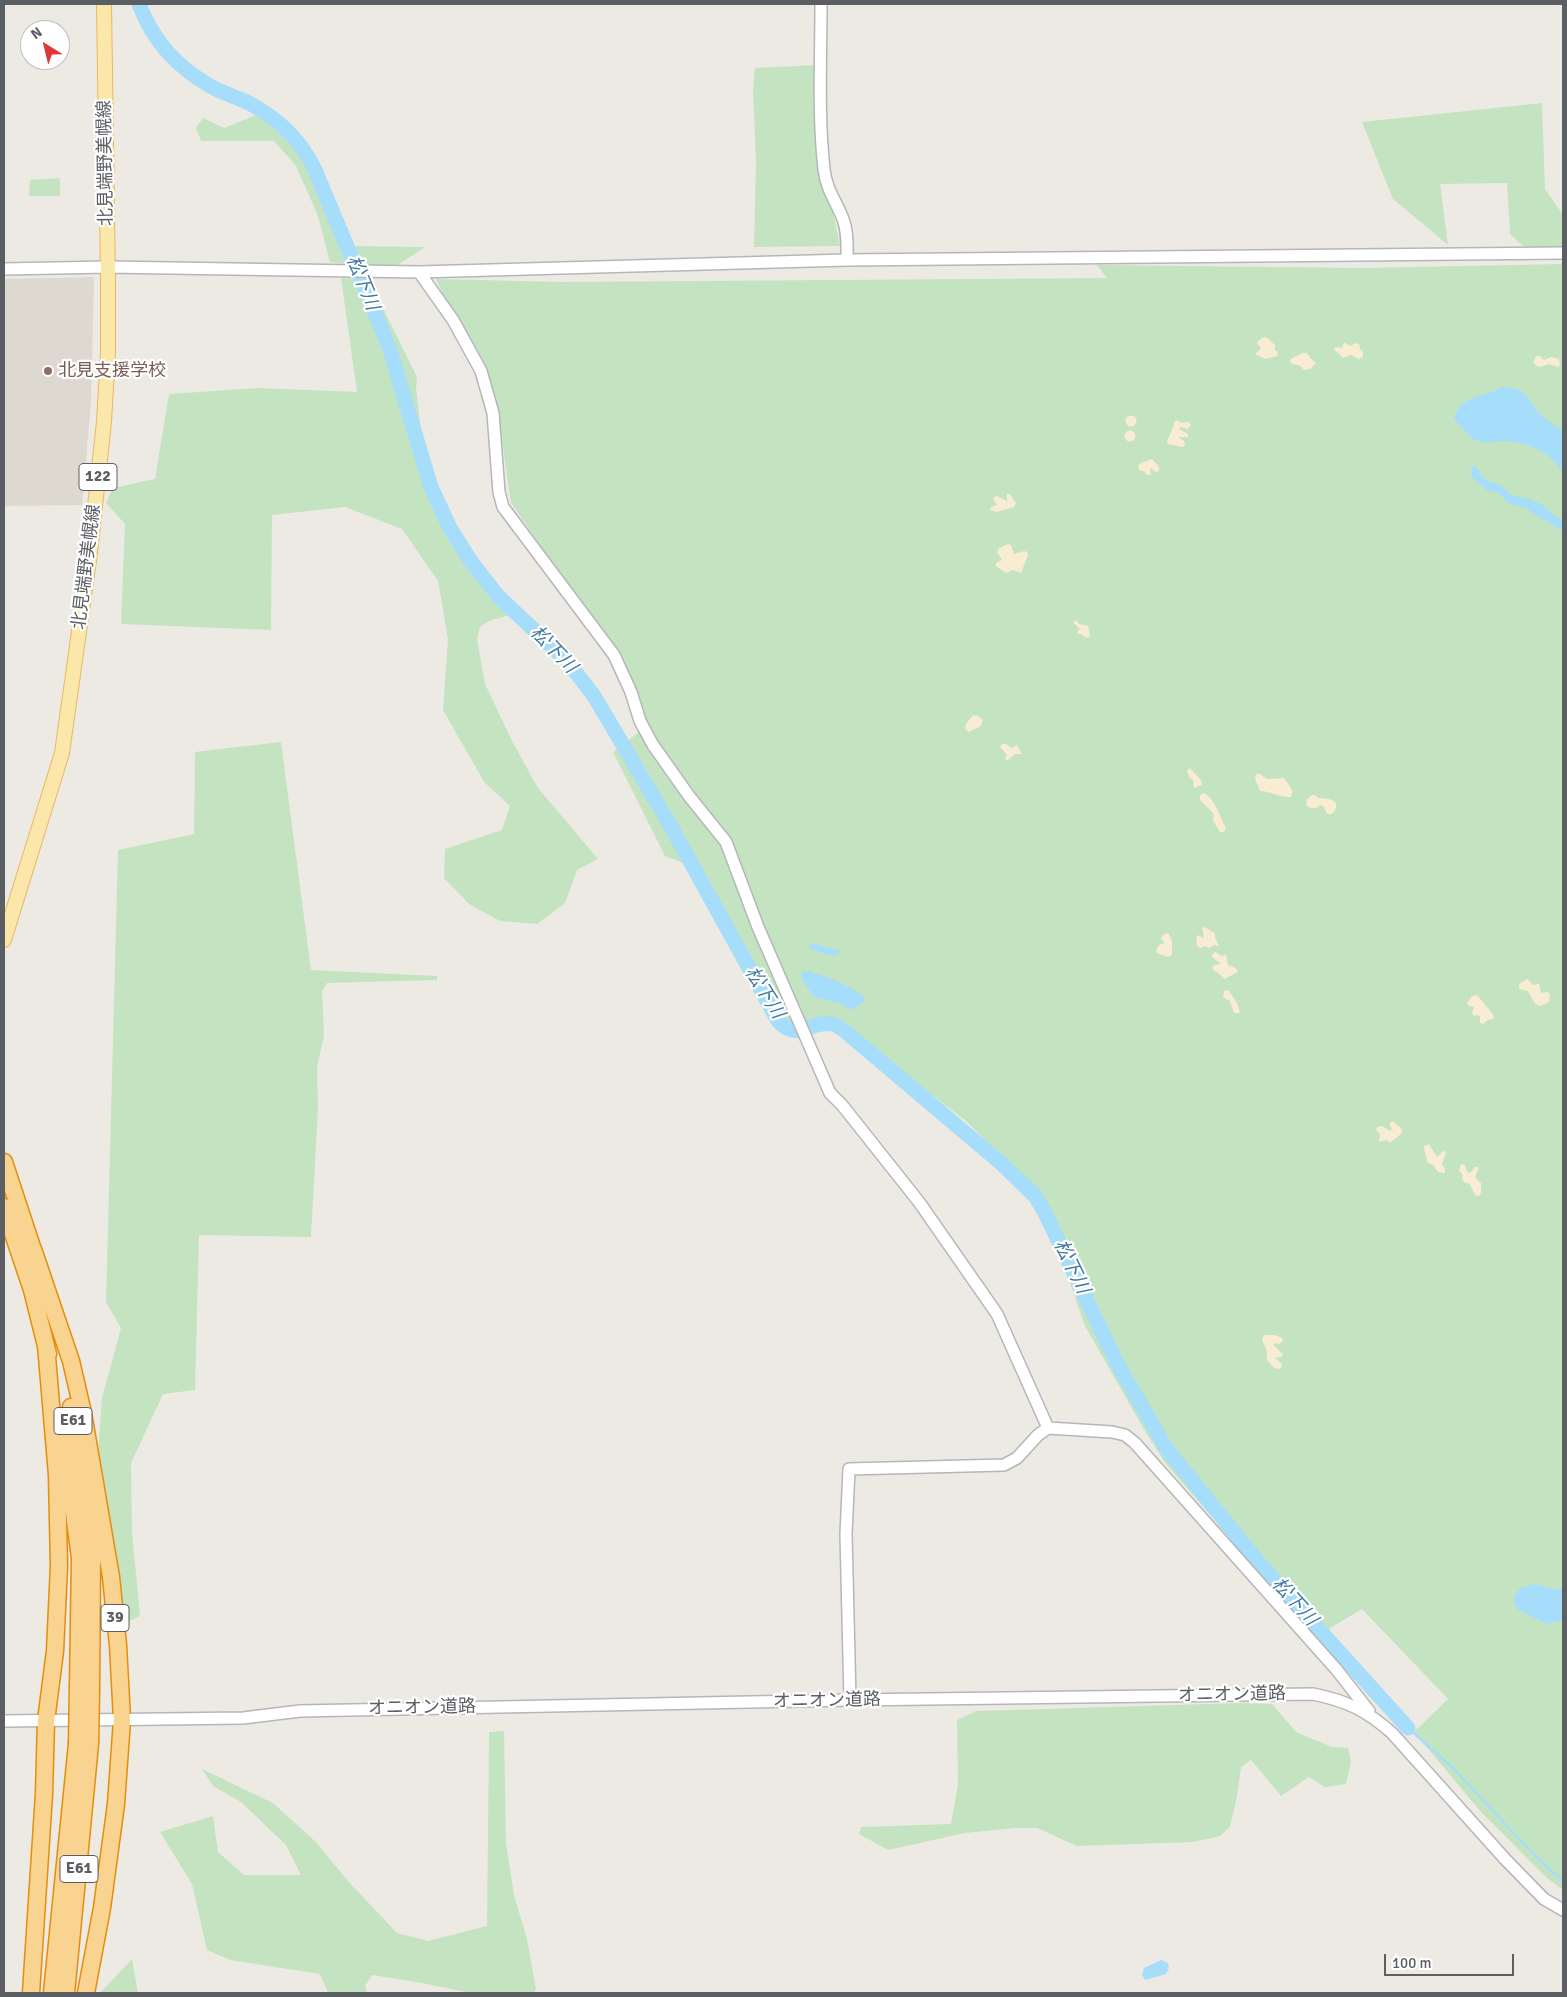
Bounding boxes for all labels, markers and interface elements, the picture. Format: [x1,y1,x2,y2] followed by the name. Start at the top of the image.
[20,20,70,70] north arrow
[28,24,45,43] text: N
[94,100,118,226] street label: 北見端野美幌線
[341,252,383,314] water label: 松下川
[58,360,166,382] place label: 北見支援学校
[42,365,54,377] marker: 北見支援学校
[79,464,117,491] road number: 122
[69,503,105,631] street label: 北見端野美幌線
[525,622,581,678] water label: 松下川
[739,963,789,1023] water label: 松下川
[1048,1236,1094,1298] water label: 松下川
[54,1408,92,1434] road number: E61
[1266,1573,1322,1631] water label: 松下川
[101,1605,129,1632] road number: 39
[1178,1683,1286,1707] street label: オニオン道路
[773,1689,881,1713] street label: オニオン道路
[368,1696,476,1720] street label: オニオン道路
[60,1856,98,1882] road number: E61
[1387,1944,1517,1976] scale bar
[1392,1954,1432,1972] text: 100 m

